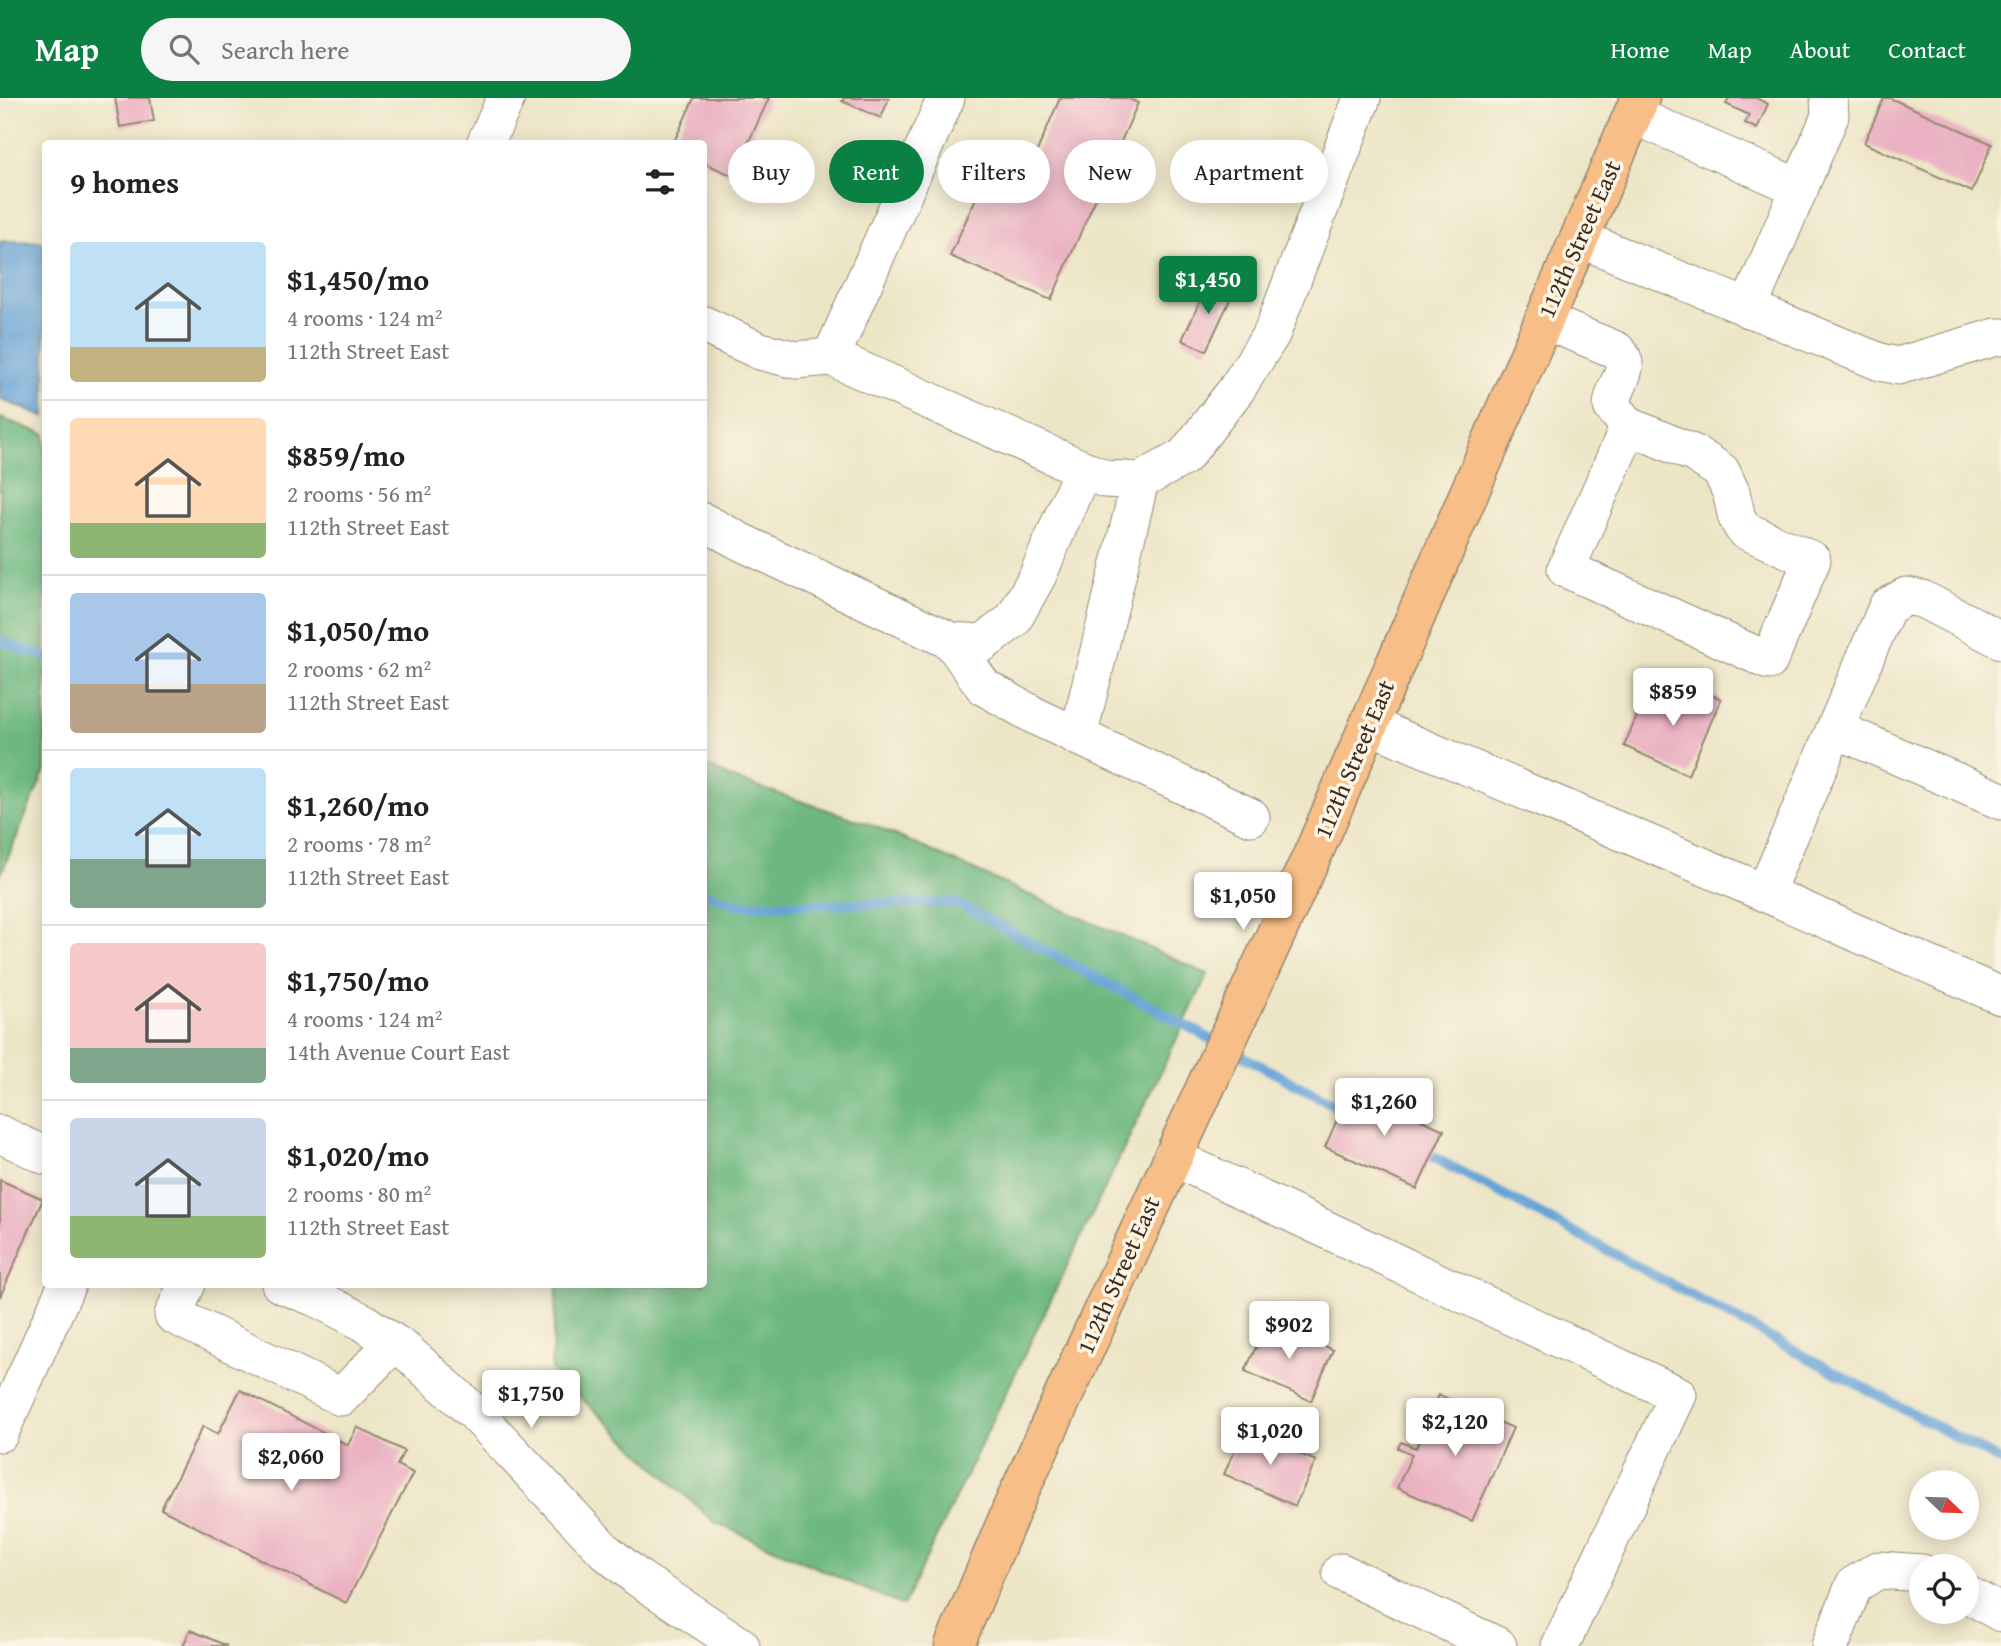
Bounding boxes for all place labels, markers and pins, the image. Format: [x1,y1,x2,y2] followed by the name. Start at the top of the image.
[1151,256,1265,316] pin: $1,450
[1632,668,1714,728] pin: $859
[1186,872,1300,932] pin: $1,050
[1327,1079,1441,1138] pin: $1,260
[1248,1302,1330,1361] pin: $902
[474,1370,588,1430] pin: $1,750
[1398,1398,1512,1458] pin: $2,120
[1213,1408,1327,1467] pin: $1,020
[234,1434,348,1493] pin: $2,060

